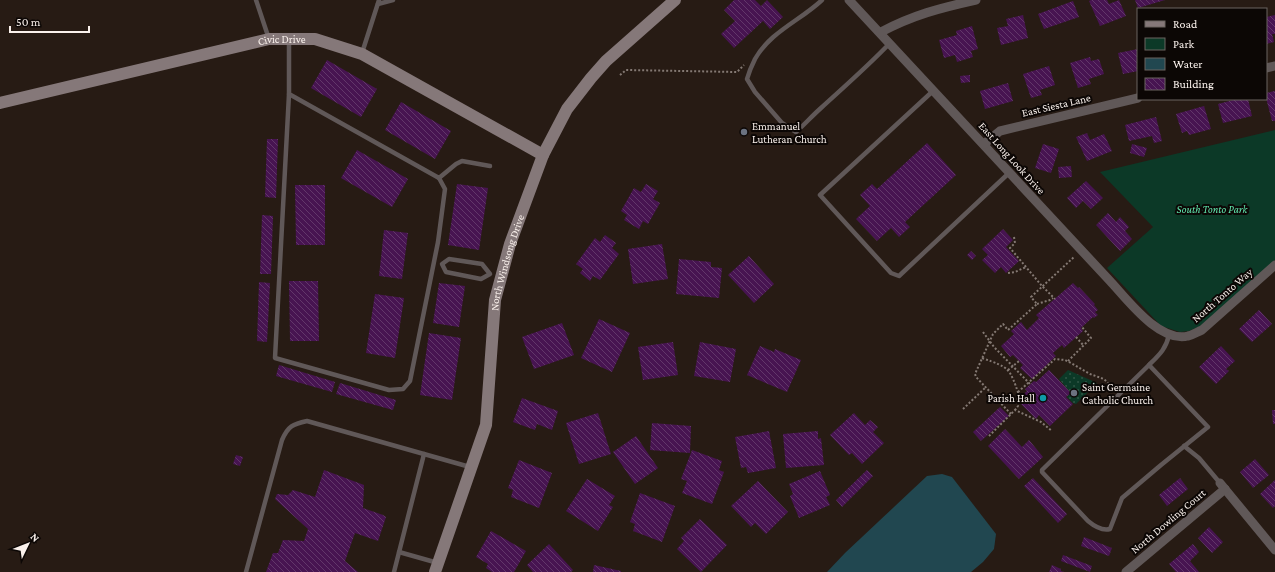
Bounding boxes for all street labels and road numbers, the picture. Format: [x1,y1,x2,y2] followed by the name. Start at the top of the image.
[256,33,306,47] street label: Civic Drive
[1020,91,1092,119] street label: East Siesta Lane
[976,119,1048,197] street label: East Long Look Drive
[488,213,526,311] street label: North Windsong Drive
[1189,265,1256,325] street label: North Tonto Way
[1128,486,1209,556] street label: North Dowling Court

